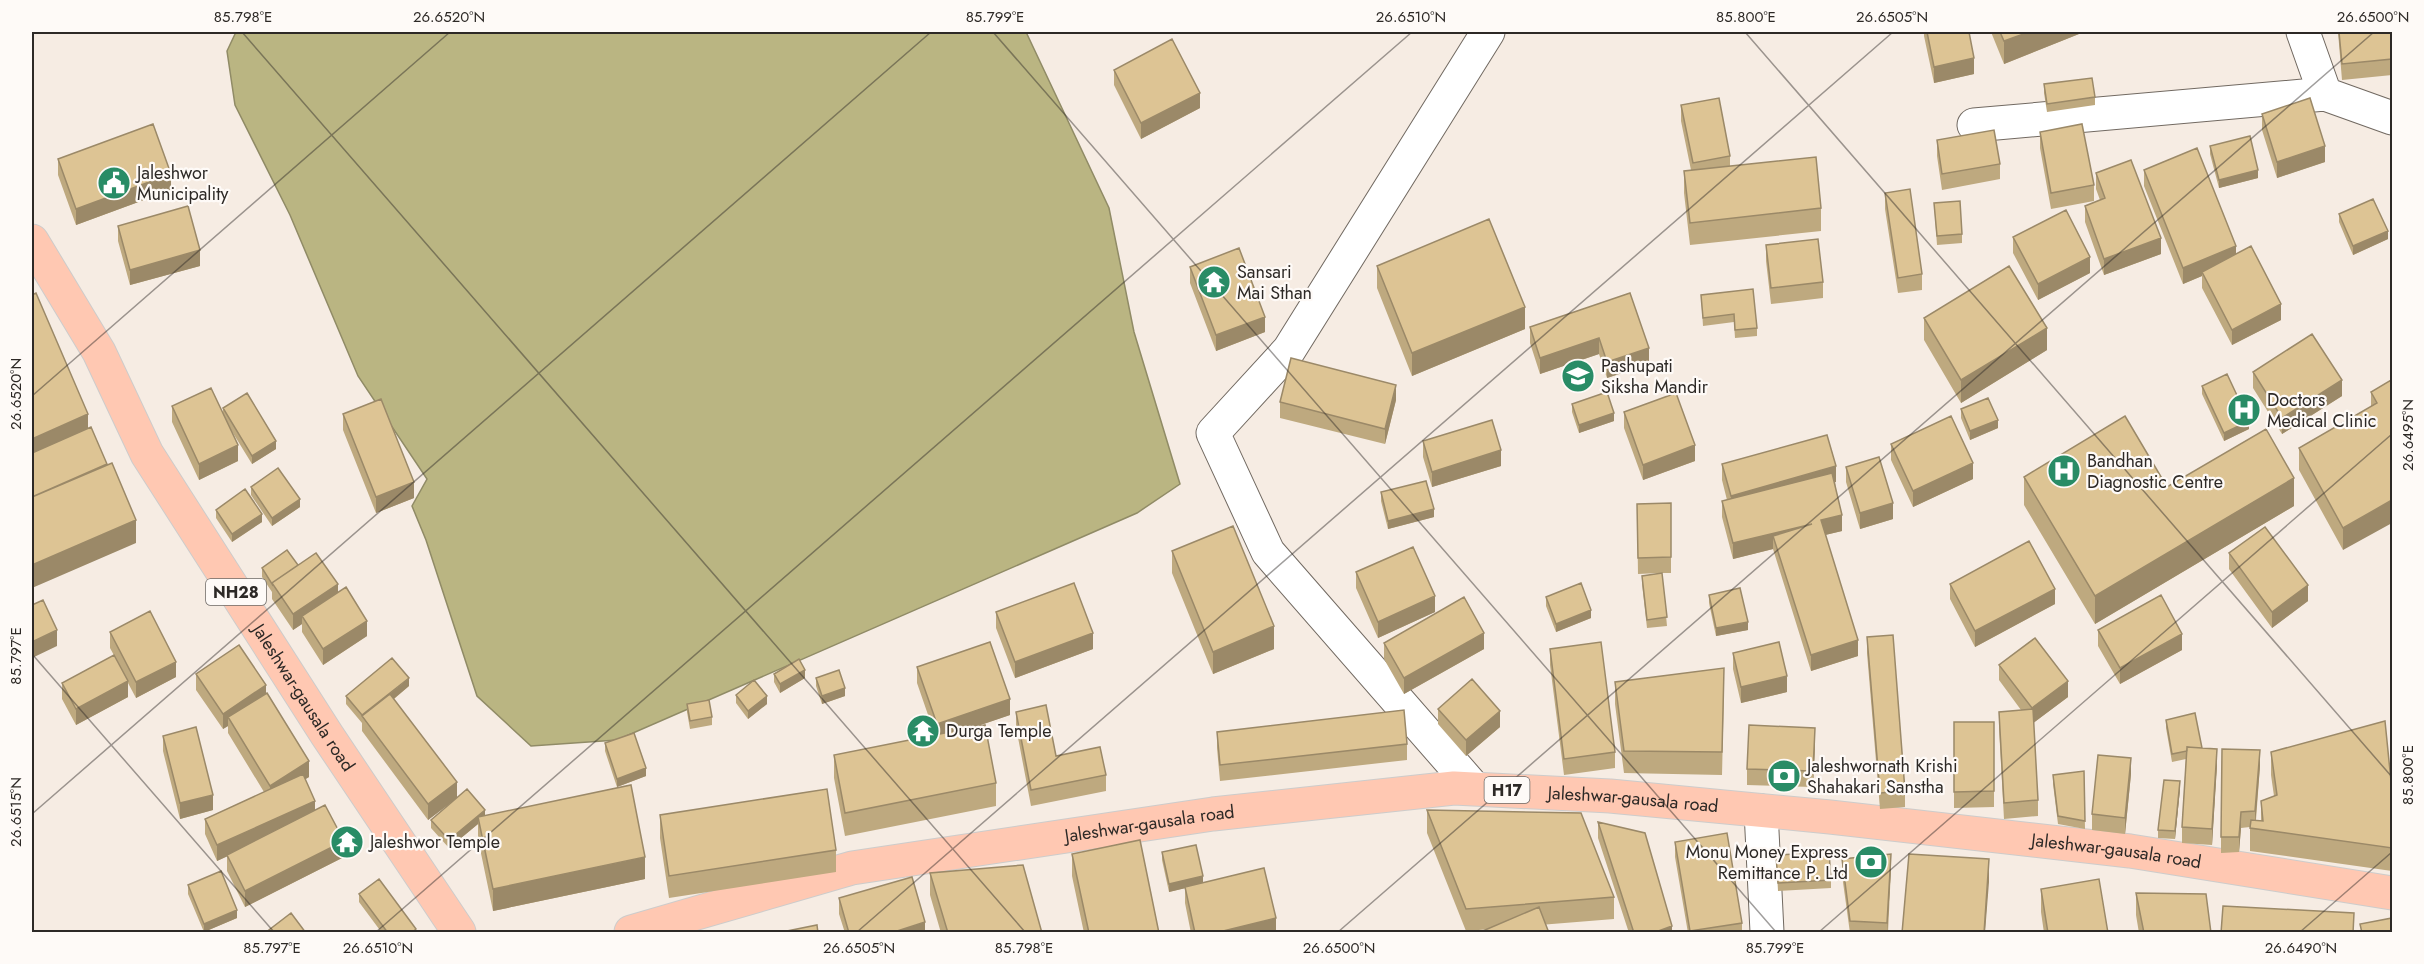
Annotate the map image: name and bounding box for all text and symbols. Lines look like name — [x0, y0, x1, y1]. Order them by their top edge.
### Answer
text: 85.798°E — [214, 6, 272, 28]
text: 26.6520°N — [413, 6, 485, 28]
text: 85.799°E — [966, 6, 1024, 28]
text: 26.6510°N — [1376, 6, 1446, 28]
text: 85.800°E — [1716, 6, 1776, 28]
text: 26.6505°N — [1856, 6, 1928, 28]
text: 26.6500°N — [2337, 6, 2409, 28]
place label: Jaleshwor Municipality — [135, 160, 229, 207]
public building icon: Jaleshwor Municipality — [96, 165, 132, 201]
place label: Sansari Mai Sthan — [1237, 259, 1312, 306]
temple icon: Sansari Mai Sthan — [1196, 264, 1232, 300]
place label: Pashupati Siksha Mandir — [1601, 353, 1709, 400]
text: 26.6520°N — [5, 358, 27, 430]
school or university icon: Pashupati Siksha Mandir — [1560, 358, 1596, 394]
place label: Doctors Medical Clinic — [2267, 387, 2376, 434]
hospital icon: Doctors Medical Clinic — [2226, 392, 2262, 428]
text: 26.6495°N — [2397, 399, 2419, 471]
place label: Bandhan Diagnostic Centre — [2087, 448, 2223, 495]
hospital icon: Bandhan Diagnostic Centre — [2046, 453, 2082, 489]
road number: NH28 — [206, 579, 266, 605]
street label: Jaleshwar-gausala road — [245, 617, 361, 777]
text: 85.797°E — [5, 627, 27, 685]
temple icon: Durga Temple — [905, 713, 941, 749]
place label: Durga Temple — [946, 718, 1051, 744]
text: 85.800°E — [2397, 745, 2419, 805]
place label: Jaleshwornath Krishi Shahakari Sanstha — [1805, 753, 1958, 800]
bank icon: Jaleshwornath Krishi Shahakari Sanstha — [1766, 758, 1802, 794]
text: 26.6515°N — [5, 777, 27, 847]
road number: H17 — [1484, 777, 1530, 803]
street label: Jaleshwar-gausala road — [1545, 780, 1720, 819]
street label: Jaleshwar-gausala road — [1061, 799, 1236, 849]
temple icon: Jaleshwor Temple — [329, 824, 365, 860]
street label: Jaleshwar-gausala road — [2028, 827, 2203, 875]
place label: Jaleshwor Temple — [368, 829, 500, 855]
place label: Monu Money Express Remittance P. Ltd — [1686, 839, 1848, 886]
bank icon: Monu Money Express Remittance P. Ltd — [1853, 844, 1889, 880]
text: 85.797°E — [243, 937, 301, 959]
text: 26.6510°N — [343, 937, 413, 959]
text: 26.6505°N — [823, 937, 895, 959]
text: 85.798°E — [995, 937, 1053, 959]
text: 26.6500°N — [1303, 937, 1375, 959]
text: 85.799°E — [1746, 937, 1804, 959]
text: 26.6490°N — [2265, 937, 2337, 959]

